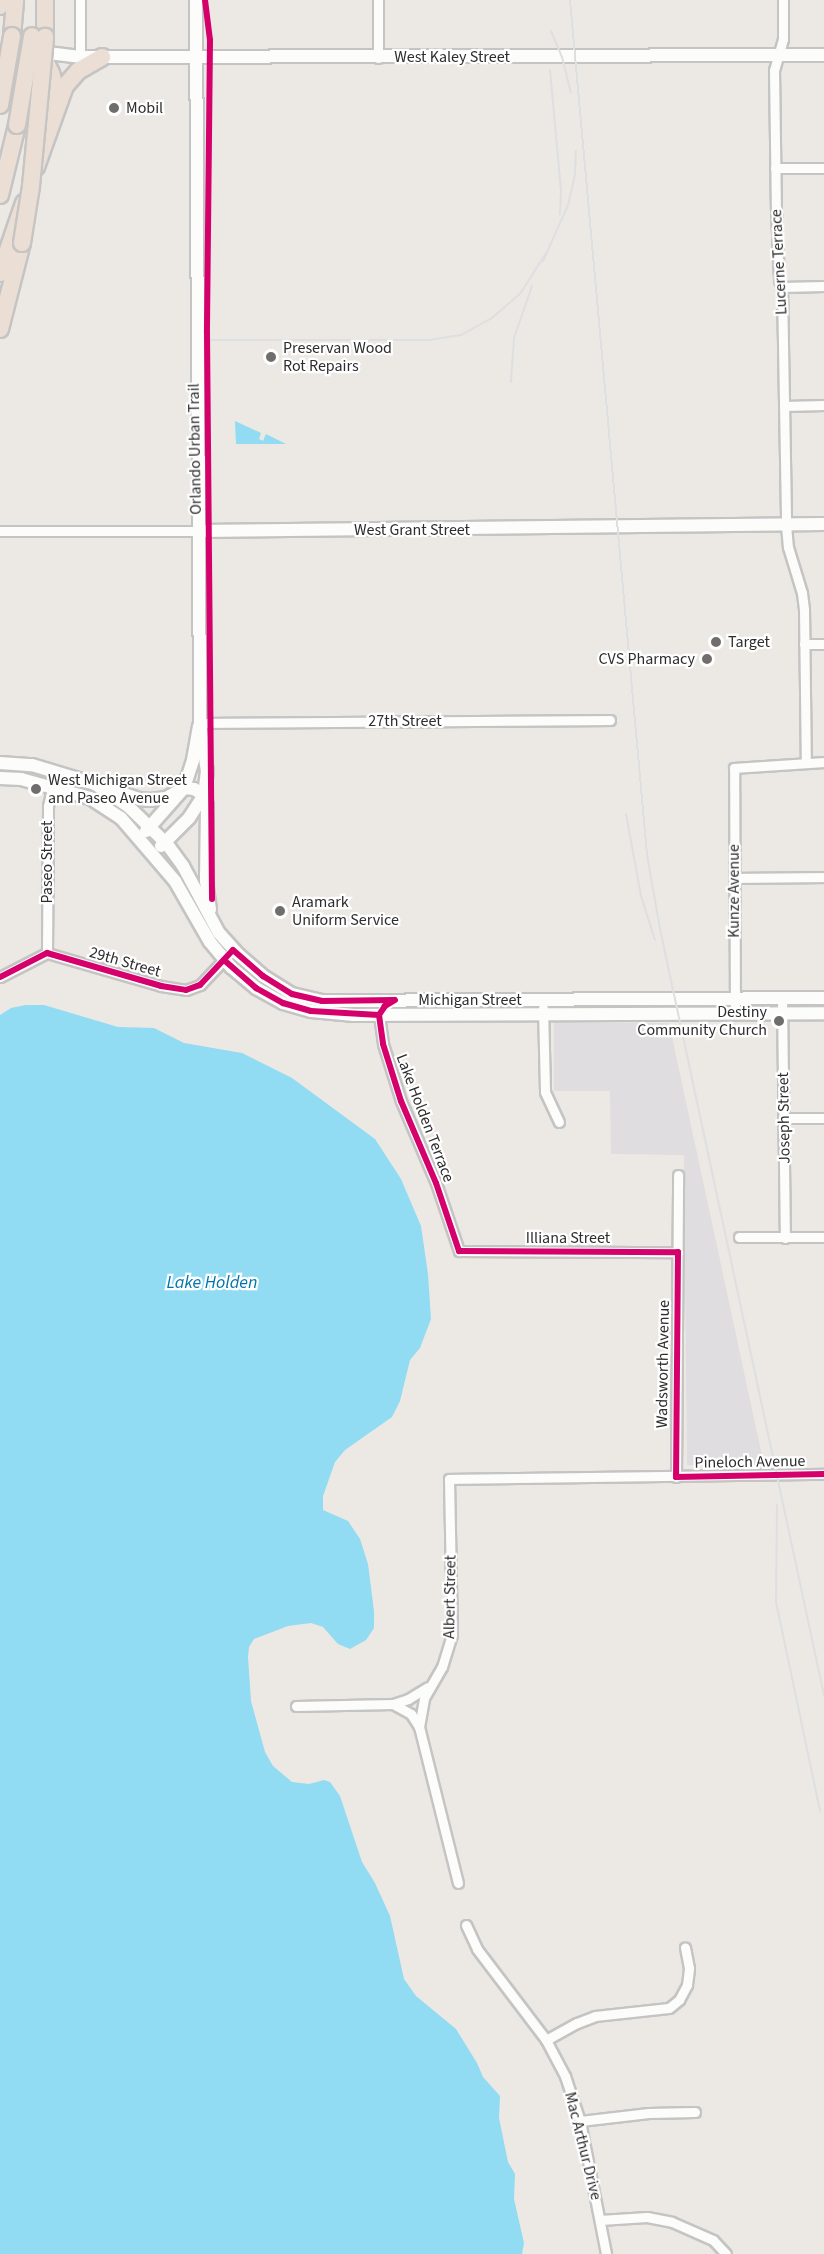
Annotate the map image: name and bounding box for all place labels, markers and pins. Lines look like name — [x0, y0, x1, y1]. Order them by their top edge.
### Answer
place label: Mobil — [126, 98, 163, 118]
marker: Mobil — [107, 101, 121, 115]
place label: Preservan Wood Rot Repairs — [283, 338, 392, 376]
marker: Preservan Wood Rot Repairs — [264, 350, 278, 364]
place label: Target — [728, 632, 770, 652]
marker: Target — [709, 635, 723, 649]
place label: CVS Pharmacy — [599, 649, 695, 669]
marker: CVS Pharmacy — [700, 652, 714, 666]
place label: West Michigan Street and Paseo Avenue — [48, 770, 187, 808]
marker: West Michigan Street and Paseo Avenue — [29, 782, 43, 796]
place label: Aramark Uniform Service — [292, 892, 399, 930]
marker: Aramark Uniform Service — [273, 904, 287, 918]
place label: Destiny Community Church — [637, 1002, 767, 1040]
marker: Destiny Community Church — [772, 1014, 786, 1028]

